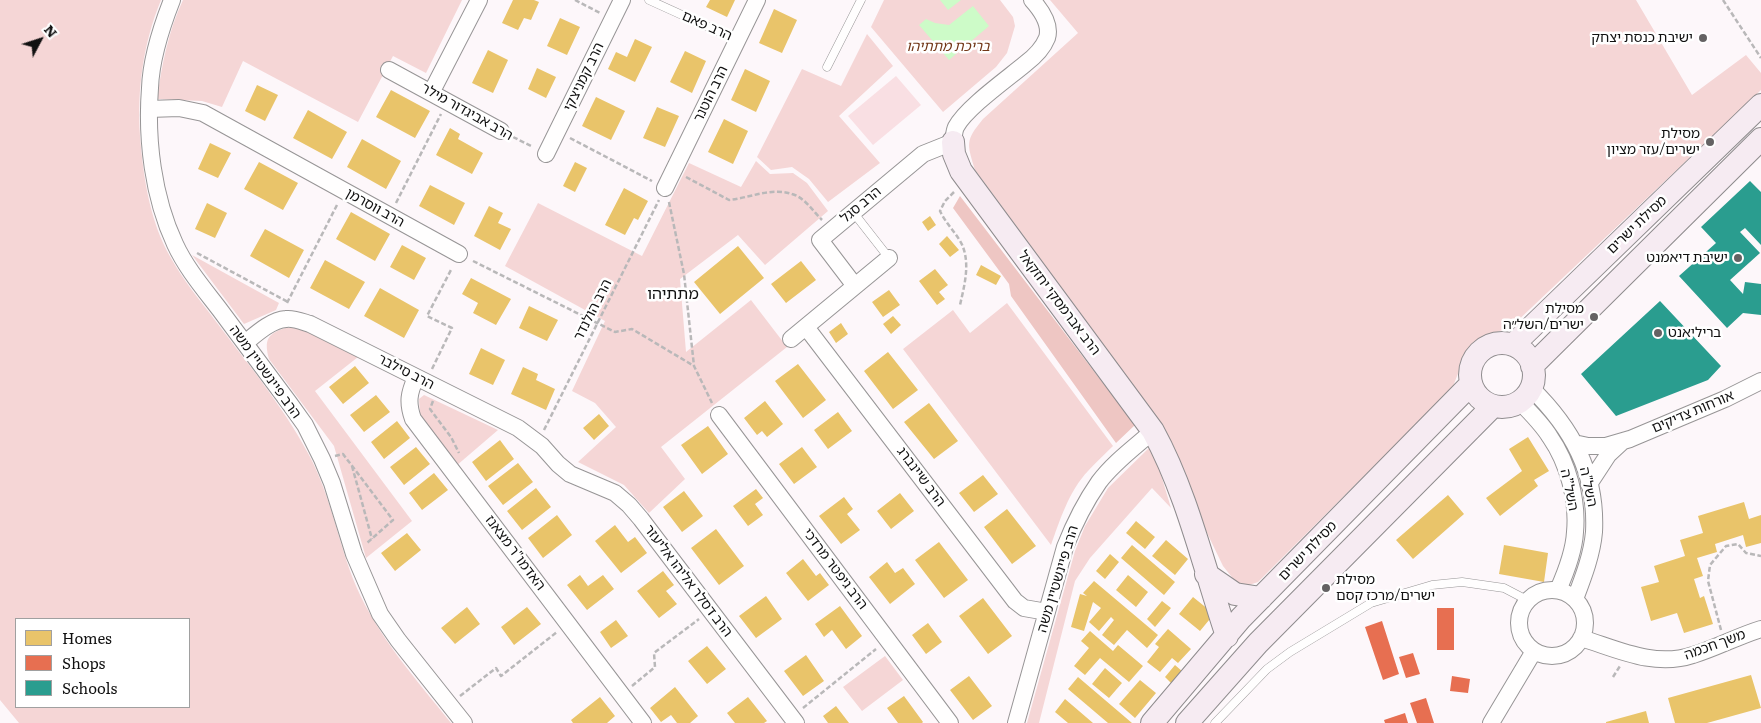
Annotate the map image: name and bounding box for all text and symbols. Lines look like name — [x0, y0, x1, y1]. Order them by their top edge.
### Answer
street label: הרב פאם — [679, 8, 735, 44]
north arrow — [15, 15, 65, 65]
text: N — [40, 19, 63, 41]
place label: ישיבת כנסת יצחק — [1591, 30, 1693, 46]
marker: ישיבת כנסת יצחק — [1697, 32, 1709, 44]
park label: בריכת מתתיהו — [906, 39, 990, 55]
street label: הרב קמניצקי — [560, 40, 608, 114]
street label: הרב הוטנר — [690, 63, 732, 125]
street label: הרב אביגדור מילר — [418, 80, 516, 144]
place label: מסילת ישרים/עזר מציון — [1606, 126, 1700, 158]
marker: מסילת ישרים/עזר מציון — [1704, 136, 1716, 148]
street label: הרב סגל — [837, 183, 885, 227]
street label: הרב ווסרמן — [343, 185, 407, 231]
street label: מסילת ישרים — [1604, 192, 1670, 258]
street label: הרב אברמסקי יחזקאל — [1014, 247, 1104, 359]
place label: ישיבת דיאמנט — [1646, 250, 1728, 266]
marker: ישיבת דיאמנט — [1732, 252, 1744, 264]
street label: הרב הולנדר — [570, 277, 616, 343]
district label: מתתיהו — [647, 284, 699, 304]
place label: מסילת ישרים/השל״ה — [1503, 301, 1584, 334]
marker: מסילת ישרים/השל״ה — [1588, 311, 1600, 323]
street label: הרב פיינשטיין משה — [226, 322, 304, 422]
place label: בריליאנט — [1668, 325, 1721, 341]
marker: בריליאנט — [1652, 327, 1664, 339]
street label: הרב סילבר — [375, 351, 437, 393]
street label: אורחות צדיקים — [1649, 387, 1737, 437]
street label: הרב שיינברג — [893, 444, 949, 510]
street label: השל"ה — [1576, 465, 1600, 509]
street label: השל”ה — [1556, 467, 1582, 513]
street label: האדמו"ר מצאנז — [481, 512, 549, 594]
street label: מסילת ישרים — [1275, 518, 1341, 584]
street label: הרב דסלר אליהו אליעזר — [640, 522, 736, 640]
street label: הרב פיינשטיין משה — [1034, 523, 1082, 635]
street label: הרב גיפטר מרדכי — [799, 525, 871, 613]
place label: מסילת ישרים/מרכז קסם — [1336, 572, 1435, 604]
marker: מסילת ישרים/מרכז קסם — [1320, 582, 1332, 594]
legend — [15, 618, 190, 708]
text: Homes — [62, 626, 112, 649]
street label: משך חכמה — [1682, 626, 1748, 664]
text: Shops — [62, 651, 105, 674]
text: Schools — [62, 676, 117, 699]

